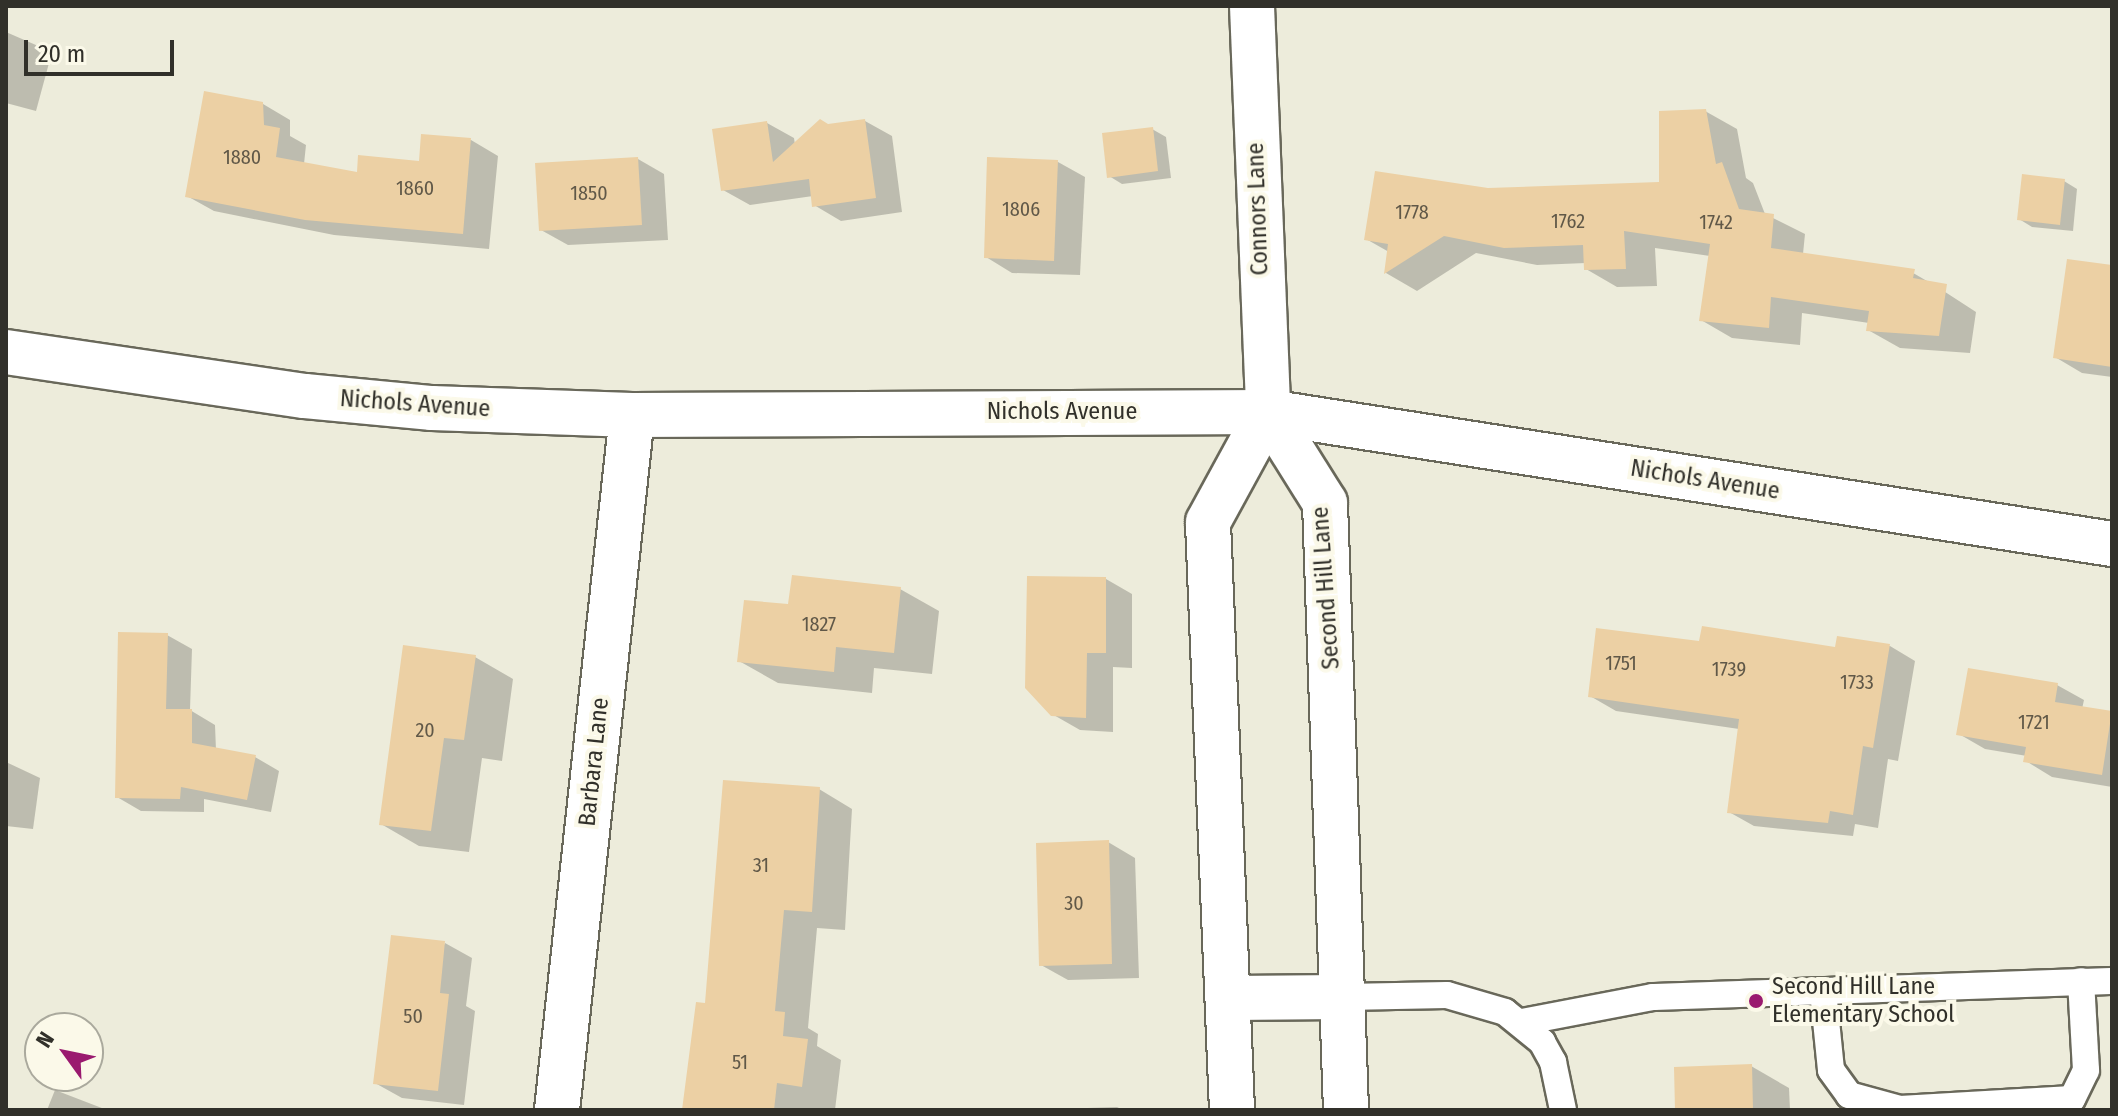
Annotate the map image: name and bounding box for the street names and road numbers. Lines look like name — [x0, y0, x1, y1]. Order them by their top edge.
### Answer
street label: Connors Lane — [1241, 142, 1275, 276]
street label: Nichols Avenue — [339, 384, 491, 424]
street label: Nichols Avenue — [987, 398, 1137, 426]
street label: Nichols Avenue — [1628, 454, 1782, 506]
street label: Second Hill Lane — [1306, 506, 1346, 670]
street label: Barbara Lane — [573, 696, 615, 828]

